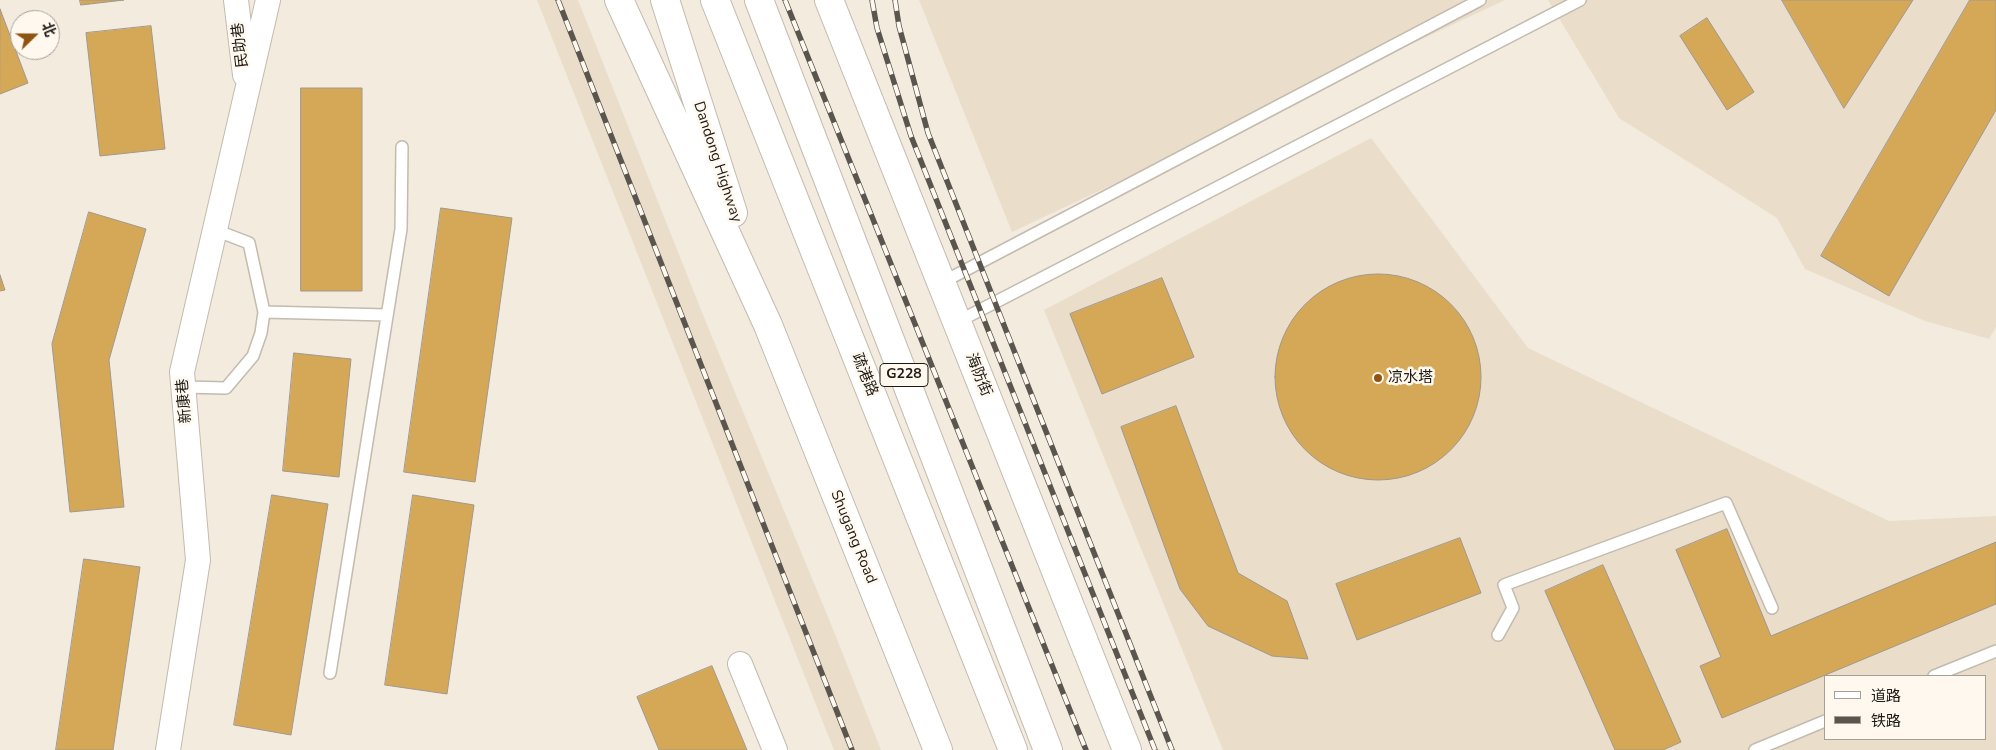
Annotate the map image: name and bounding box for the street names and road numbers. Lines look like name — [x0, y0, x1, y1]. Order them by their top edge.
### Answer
street label: 民助巷 — [229, 22, 253, 68]
street label: Dandong Highway — [689, 99, 745, 225]
street label: 疏港路 — [847, 351, 881, 399]
street label: 海防街 — [961, 351, 995, 399]
road number: G228 — [880, 364, 928, 386]
street label: 新康巷 — [174, 378, 196, 424]
street label: Shugang Road — [826, 488, 880, 586]

